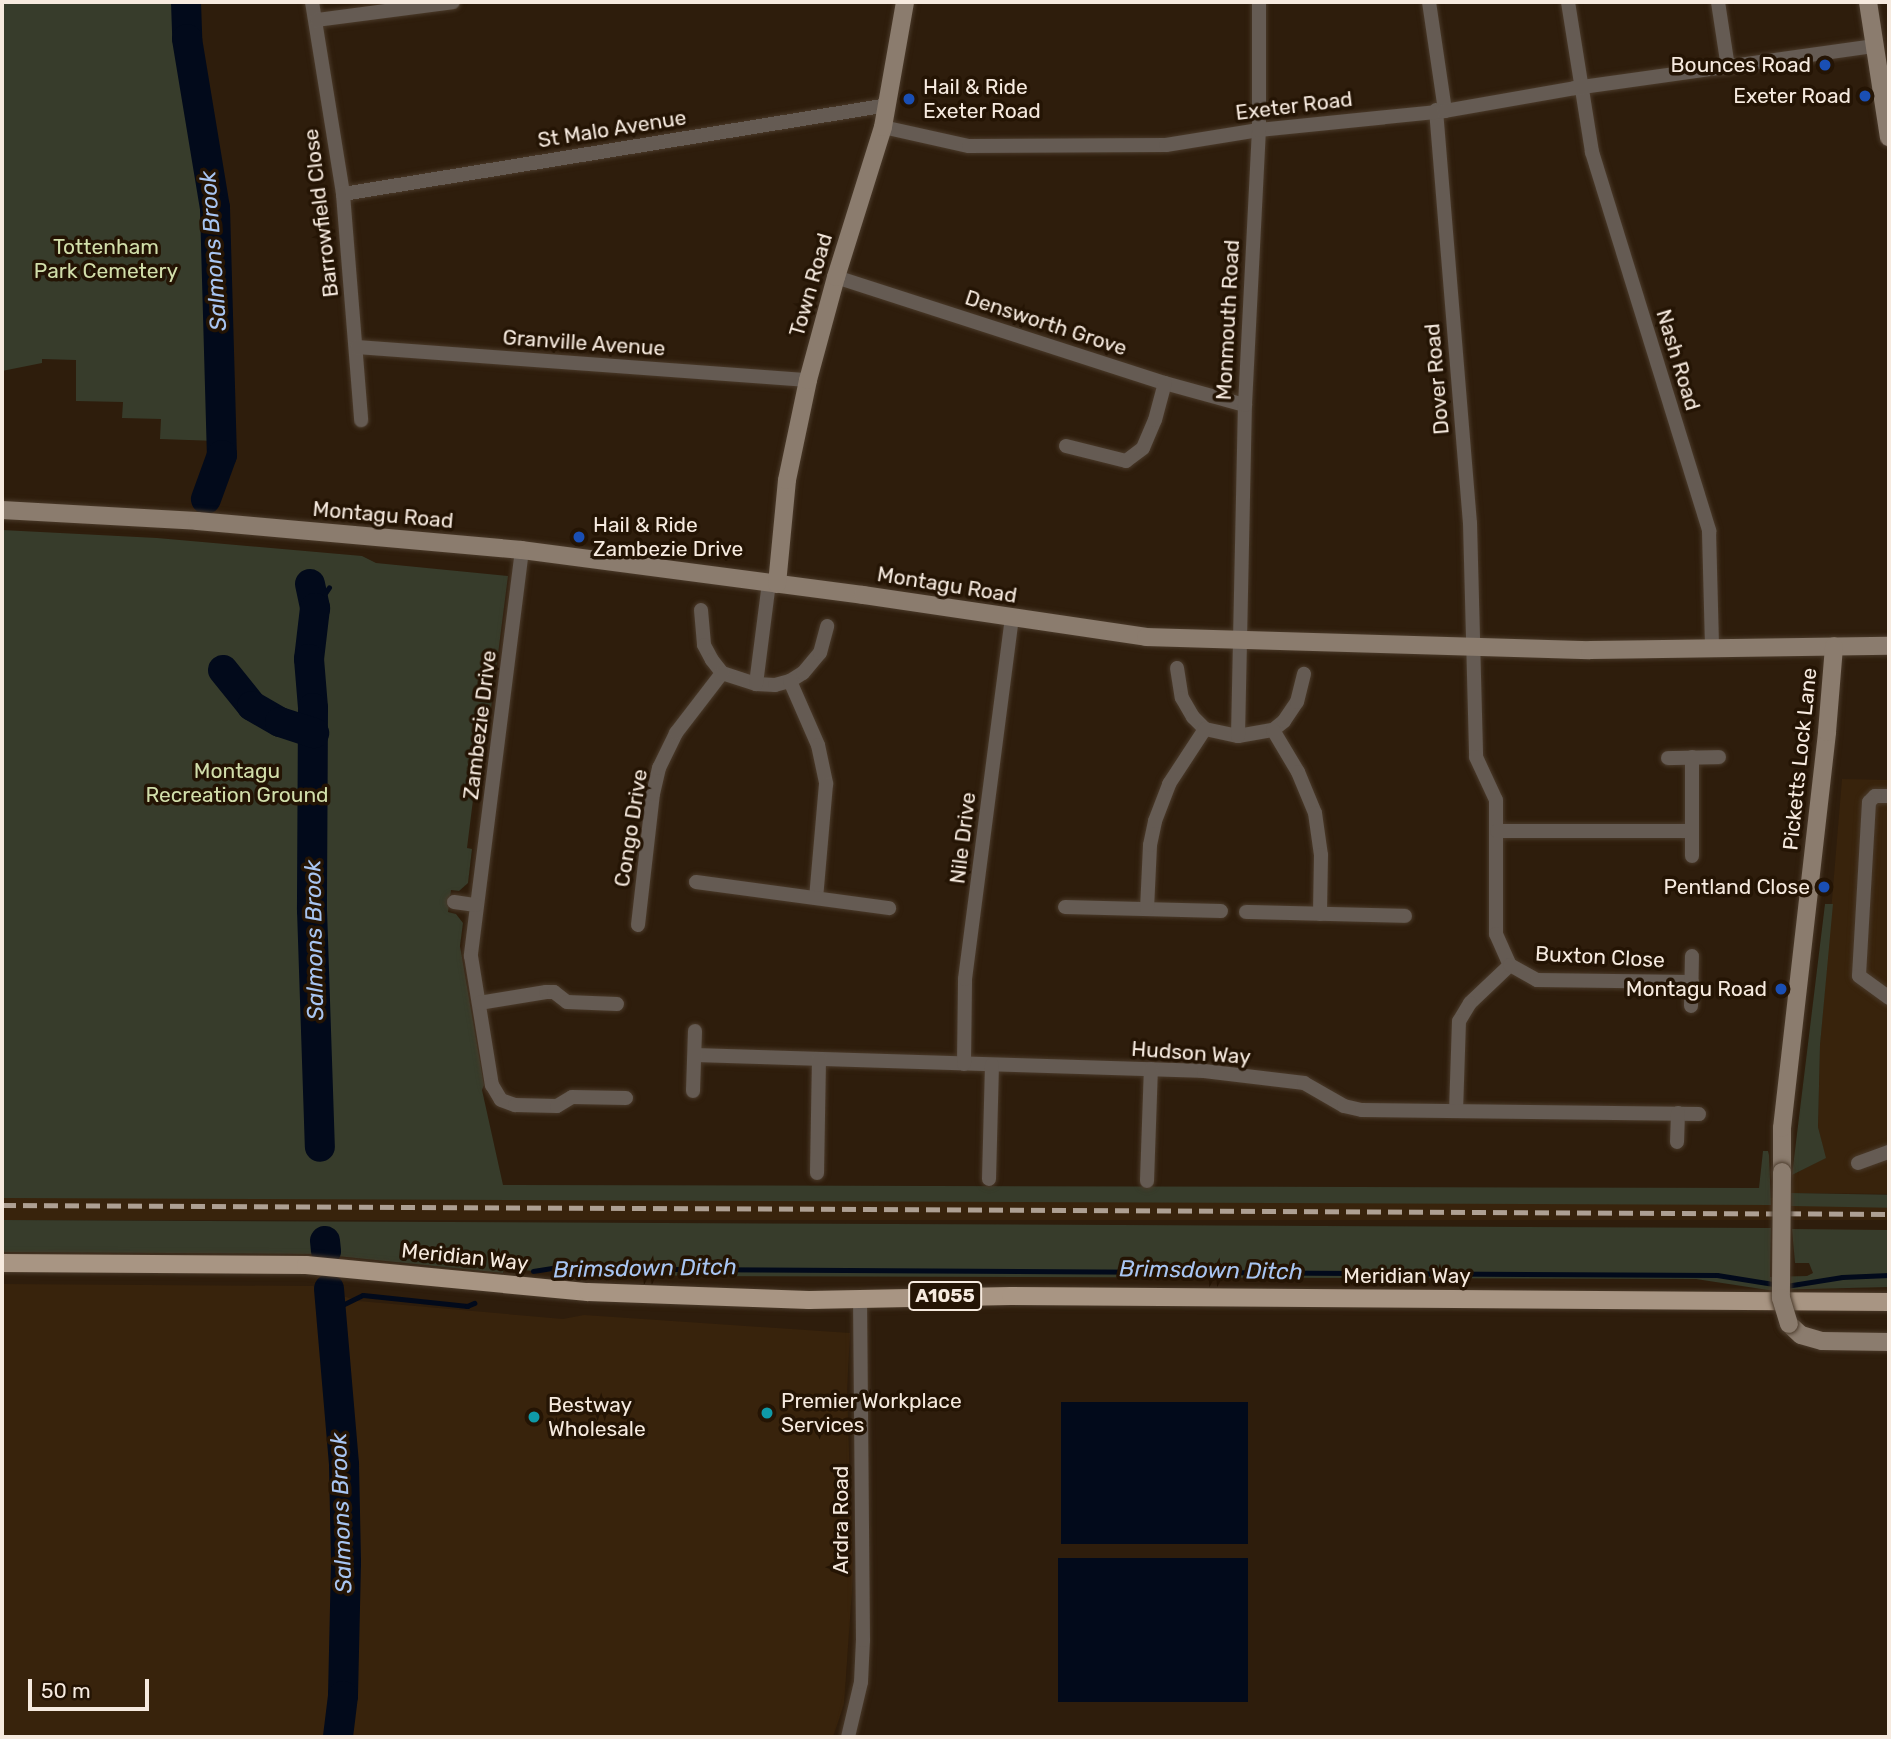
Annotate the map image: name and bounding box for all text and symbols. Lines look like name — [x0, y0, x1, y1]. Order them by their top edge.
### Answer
place label: Bounces Road — [1671, 52, 1811, 78]
marker: Bounces Road — [1817, 57, 1833, 73]
place label: Hail & Ride Exeter Road — [923, 74, 1041, 124]
place label: Exeter Road — [1733, 83, 1851, 109]
street label: Exeter Road — [1234, 86, 1354, 126]
marker: Exeter Road — [1857, 88, 1873, 104]
marker: Hail & Ride Exeter Road — [901, 91, 917, 107]
street label: St Malo Avenue — [536, 105, 688, 153]
street label: Barrowfield Close — [298, 127, 344, 299]
water label: Salmons Brook — [194, 170, 232, 332]
street label: Town Road — [784, 230, 838, 340]
park label: Tottenham Park Cemetery — [34, 234, 178, 284]
street label: Monmouth Road — [1211, 239, 1245, 401]
street label: Densworth Grove — [962, 285, 1130, 361]
street label: Nash Road — [1651, 306, 1705, 414]
street label: Dover Road — [1420, 322, 1454, 436]
street label: Granville Avenue — [502, 325, 666, 361]
street label: Montagu Road — [312, 496, 454, 534]
place label: Hail & Ride Zambezie Drive — [593, 512, 743, 562]
marker: Hail & Ride Zambezie Drive — [571, 529, 587, 545]
street label: Montagu Road — [875, 562, 1019, 608]
street label: Zambezie Drive — [458, 649, 502, 801]
street label: Picketts Lock Lane — [1778, 666, 1822, 852]
park label: Montagu Recreation Ground — [145, 758, 329, 808]
street label: Congo Drive — [609, 767, 653, 889]
street label: Nile Drive — [945, 791, 981, 885]
water label: Salmons Brook — [299, 859, 329, 1021]
place label: Pentland Close — [1663, 874, 1810, 900]
marker: Pentland Close — [1816, 879, 1832, 895]
street label: Buxton Close — [1535, 941, 1665, 973]
place label: Montagu Road — [1626, 976, 1767, 1002]
marker: Montagu Road — [1773, 981, 1789, 997]
street label: Hudson Way — [1130, 1036, 1252, 1070]
street label: Meridian Way — [400, 1238, 530, 1276]
water label: Brimsdown Ditch — [553, 1253, 737, 1283]
water label: Brimsdown Ditch — [1119, 1255, 1303, 1285]
street label: Meridian Way — [1343, 1263, 1471, 1289]
road number: A1055 — [906, 1280, 984, 1312]
place label: Premier Workplace Services — [781, 1388, 962, 1438]
place label: Bestway Wholesale — [548, 1392, 646, 1442]
marker: Premier Workplace Services — [759, 1405, 775, 1421]
marker: Bestway Wholesale — [526, 1409, 542, 1425]
water label: Salmons Brook — [324, 1432, 358, 1594]
street label: Ardra Road — [828, 1466, 854, 1574]
scale bar — [32, 1666, 152, 1710]
text: 50 m — [41, 1678, 91, 1703]

